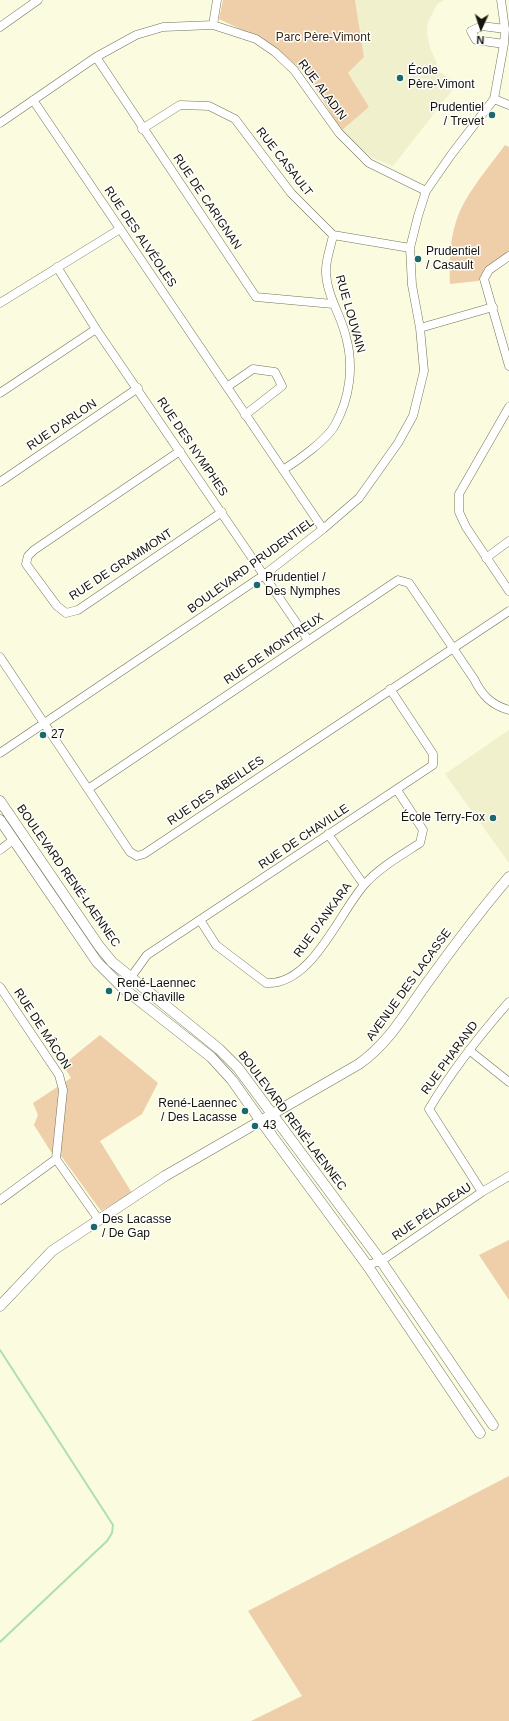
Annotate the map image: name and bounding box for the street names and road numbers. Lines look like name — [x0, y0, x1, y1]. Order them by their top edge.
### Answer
street label: RUE ALADIN — [295, 57, 349, 123]
street label: RUE CASAULT — [253, 125, 315, 199]
street label: RUE DE CARIGNAN — [170, 152, 244, 252]
street label: RUE DES ALVÉOLES — [101, 184, 179, 290]
street label: RUE LOUVAIN — [332, 273, 368, 355]
street label: RUE DES NYMPHES — [154, 395, 230, 499]
street label: RUE D'ARLON — [24, 396, 100, 454]
street label: BOULEVARD PRUDENTIEL — [185, 515, 317, 617]
street label: RUE DE GRAMMONT — [67, 526, 175, 604]
street label: RUE DE MONTREUX — [221, 610, 327, 688]
street label: RUE DES ABEILLES — [165, 753, 267, 829]
street label: RUE DE CHAVILLE — [256, 801, 352, 873]
street label: BOULEVARD RENÉ-LAENNEC — [13, 802, 123, 950]
street label: RUE D'ANKARA — [291, 880, 355, 960]
street label: AVENUE DES LACASSE — [363, 926, 455, 1044]
street label: RUE DE MÂCON — [11, 986, 73, 1072]
street label: RUE PHARAND — [419, 1018, 481, 1098]
street label: BOULEVARD RENÉ-LAENNEC — [235, 1049, 349, 1193]
street label: RUE PÉLADEAU — [390, 1180, 474, 1244]

